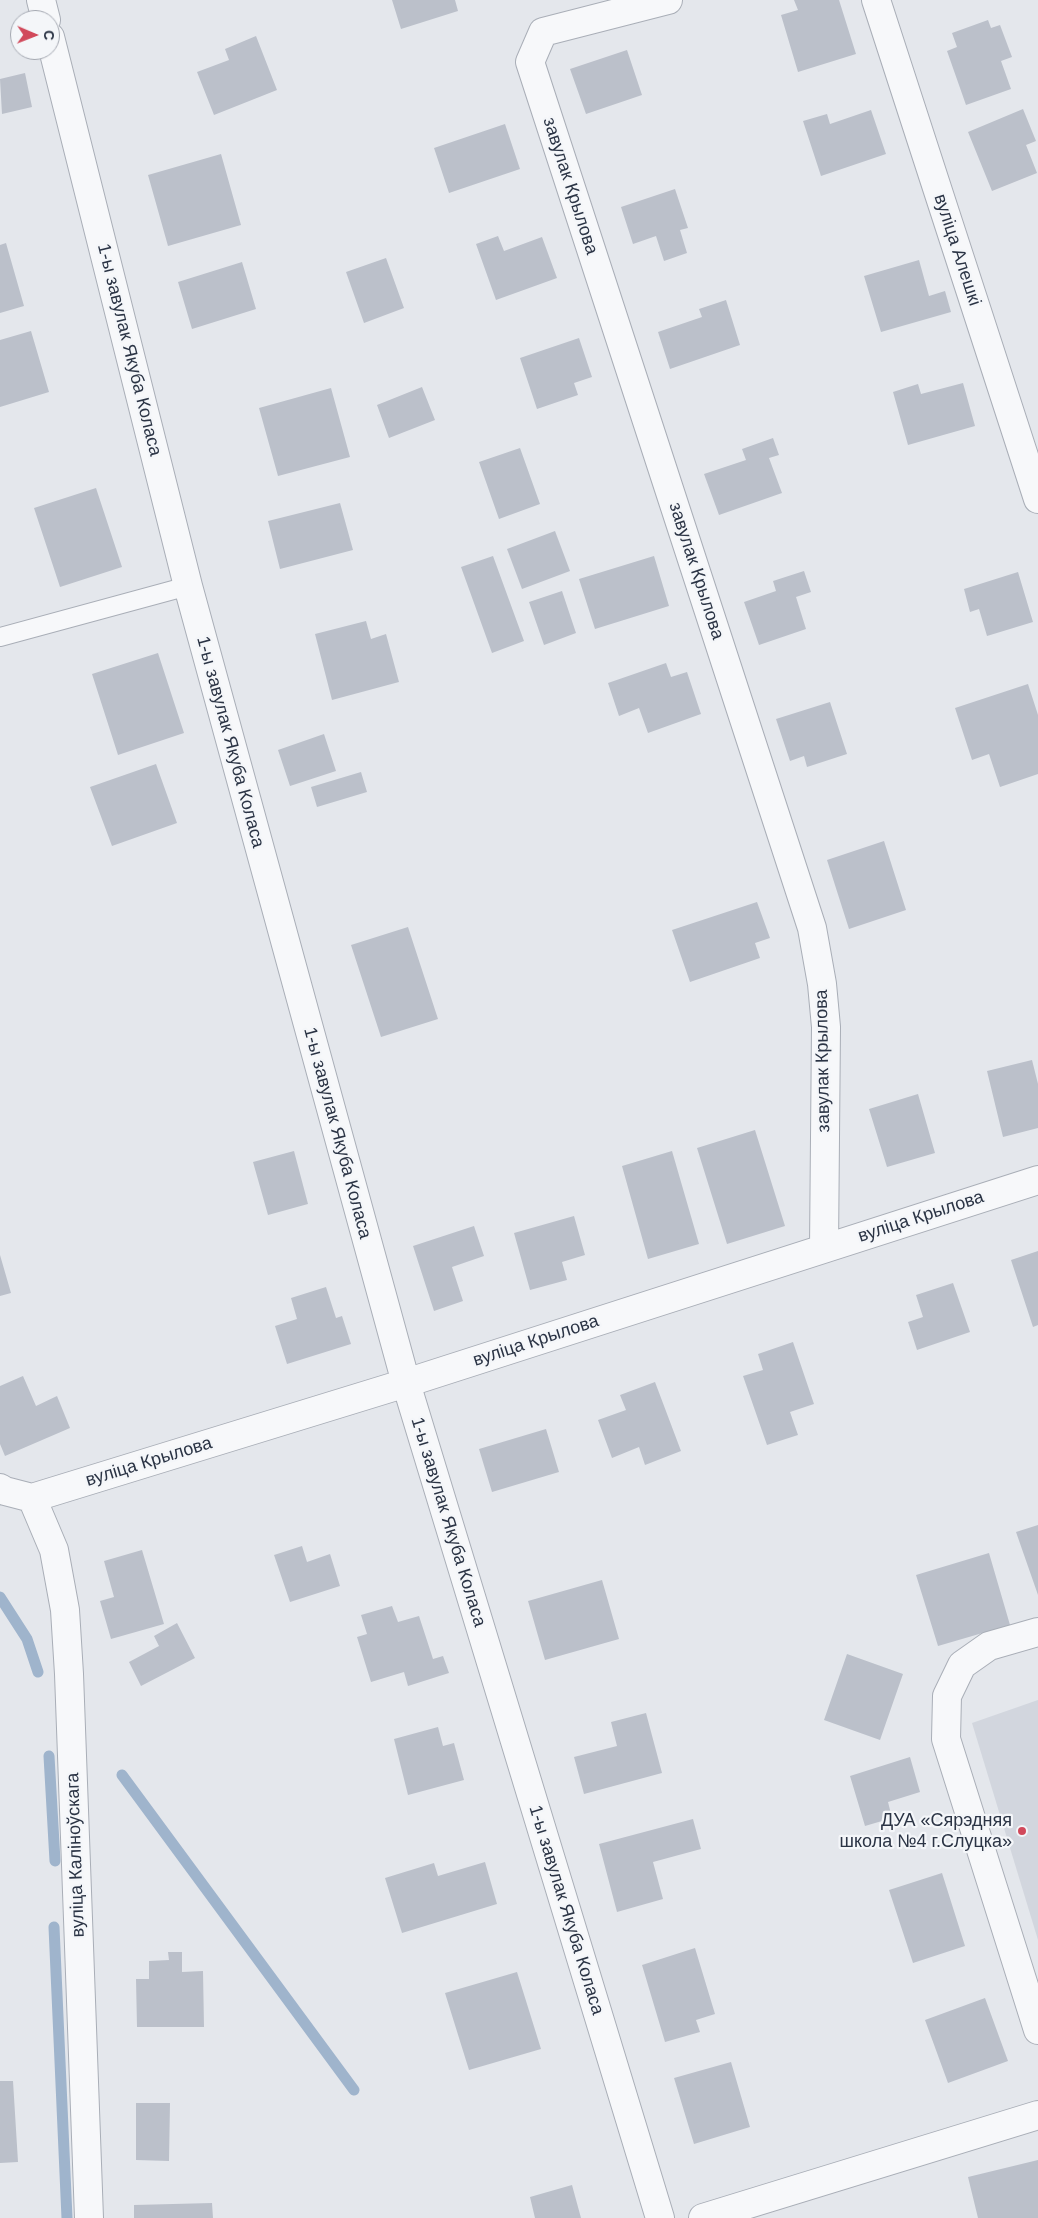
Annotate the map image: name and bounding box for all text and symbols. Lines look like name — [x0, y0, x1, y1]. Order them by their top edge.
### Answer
north arrow — [10, 10, 60, 60]
text: С — [41, 30, 57, 40]
street label: завулак Крылова — [538, 115, 602, 257]
street label: вуліца Алешкі — [929, 191, 985, 309]
street label: 1-ы завулак Якуба Коласа — [92, 242, 166, 458]
street label: завулак Крылова — [664, 500, 728, 642]
street label: 1-ы завулак Якуба Коласа — [191, 634, 269, 850]
street label: завулак Крылова — [811, 989, 835, 1133]
street label: 1-ы завулак Якуба Коласа — [298, 1025, 376, 1241]
street label: вуліца Крылова — [855, 1186, 987, 1248]
street label: вуліца Крылова — [470, 1310, 602, 1372]
street label: 1-ы завулак Якуба Коласа — [406, 1415, 490, 1629]
street label: вуліца Крылова — [83, 1433, 215, 1491]
street label: вуліца Каліноўскага — [62, 1772, 90, 1938]
street label: 1-ы завулак Якуба Коласа — [524, 1803, 608, 2017]
place label: ДУА «Сярэдняя школа №4 г.Слуцка» — [840, 1810, 1012, 1852]
marker: ДУА «Сярэдняя школа №4 г.Слуцка» — [1016, 1825, 1028, 1837]

